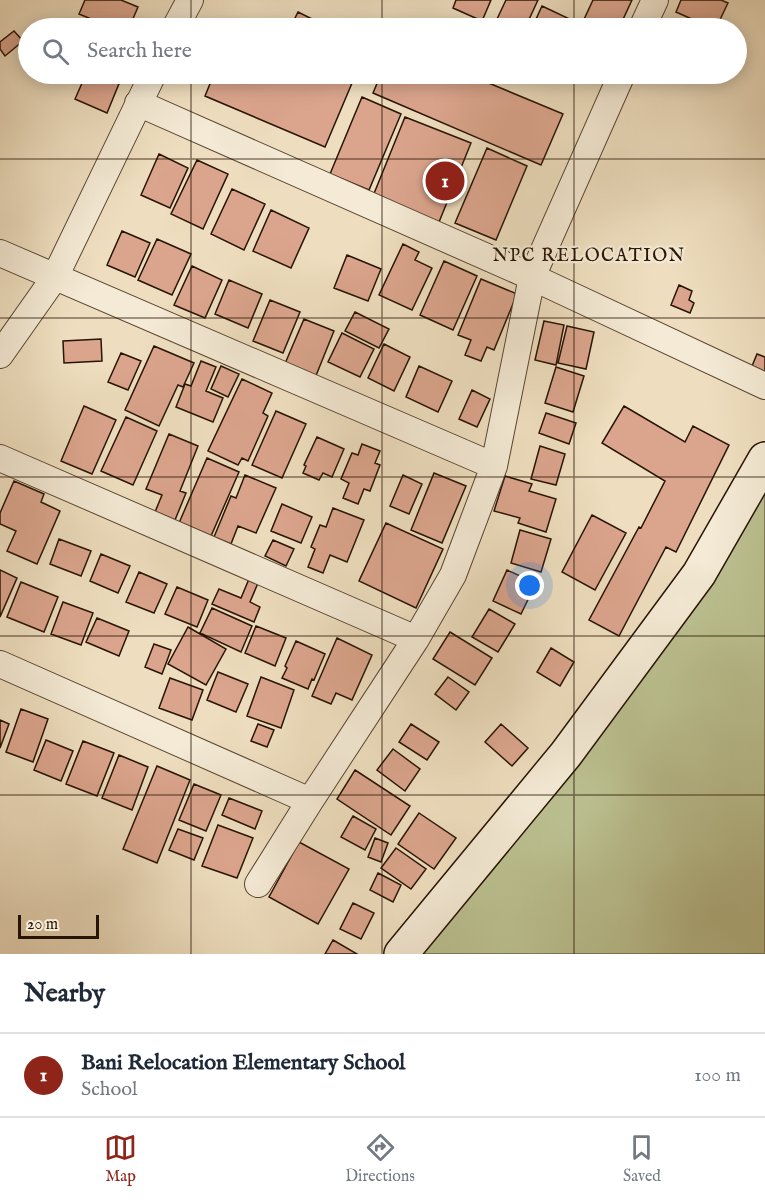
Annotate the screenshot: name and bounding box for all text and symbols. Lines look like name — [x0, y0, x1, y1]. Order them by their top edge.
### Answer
search box — [18, 18, 747, 84]
icon: search — [39, 35, 72, 68]
text: Search here — [87, 37, 192, 65]
pin: 1 — [426, 158, 464, 204]
district label: NPC RELOCATION — [493, 245, 685, 268]
your location — [515, 571, 544, 600]
scale bar — [18, 912, 99, 940]
text: 20 m — [27, 915, 58, 935]
text: Nearby — [24, 977, 105, 1010]
text: Bani Relocation Elementary School — [81, 1049, 405, 1077]
text: 1 — [40, 1063, 47, 1088]
text: 100 m — [694, 1063, 741, 1088]
text: School — [81, 1077, 137, 1102]
tab: Map — [104, 1131, 137, 1187]
tab: Directions — [345, 1131, 415, 1187]
tab: Saved — [623, 1131, 661, 1187]

